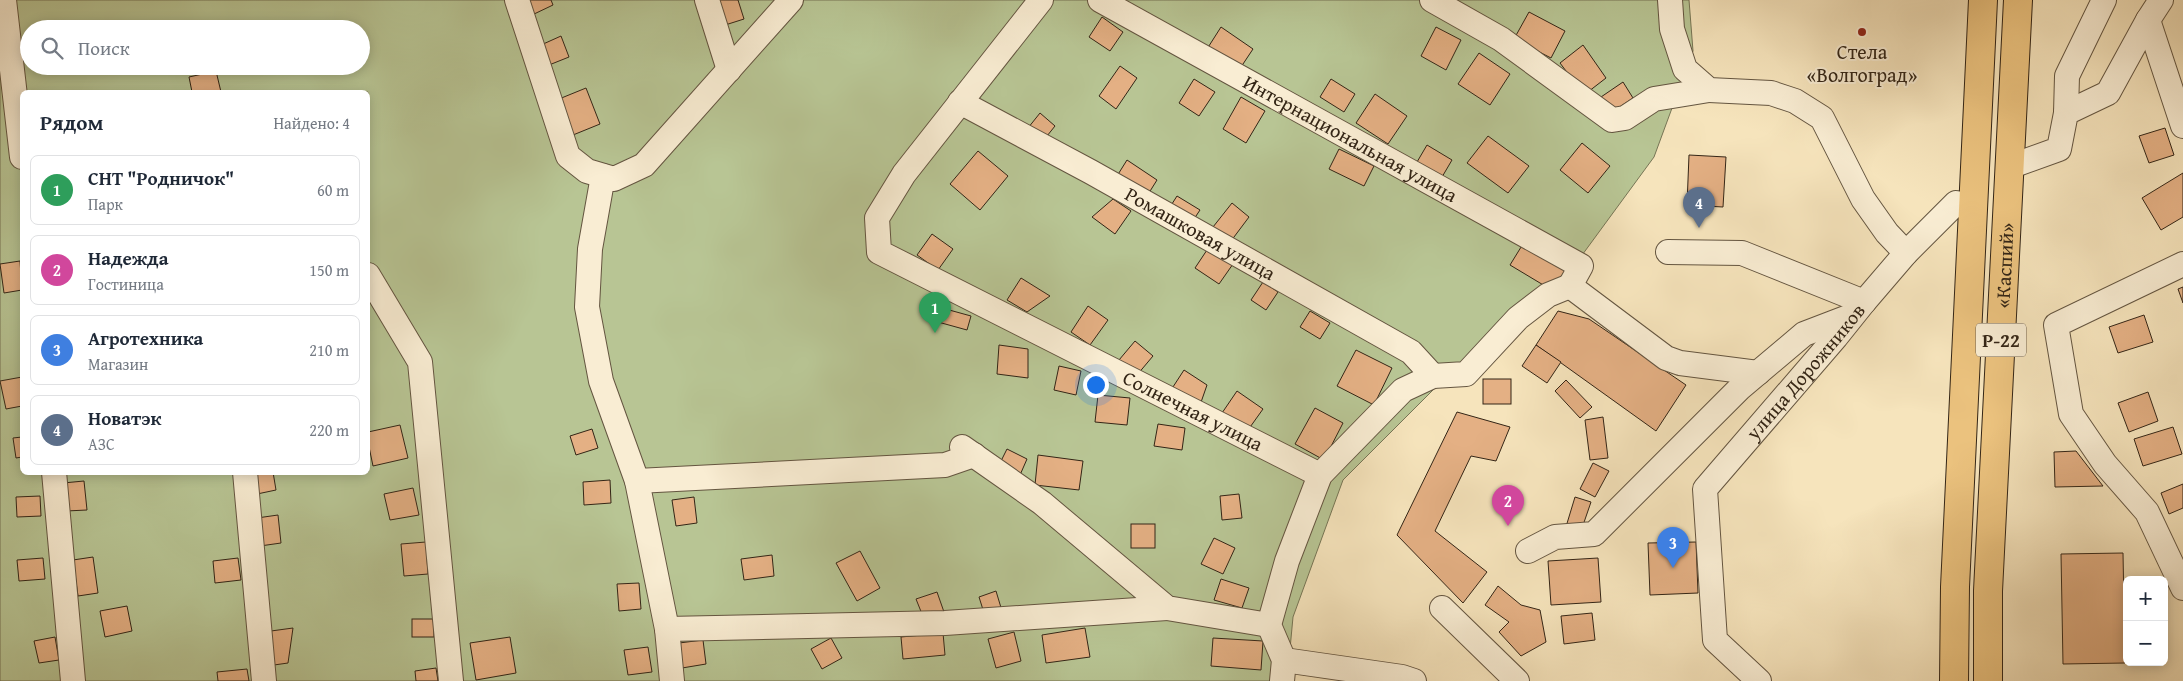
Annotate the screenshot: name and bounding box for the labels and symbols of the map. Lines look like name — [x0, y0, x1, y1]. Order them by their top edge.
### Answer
marker: Стела «Волгоград» — [1856, 26, 1868, 38]
place label: Стела «Волгоград» — [1807, 37, 1917, 89]
street label: Интернациональная улица — [1238, 67, 1463, 209]
street label: Ромашковая улица — [1120, 179, 1282, 287]
pin: 4 — [1683, 187, 1715, 228]
street label: «Каспий» — [1987, 222, 2021, 309]
pin: 1 — [919, 292, 951, 333]
street label: улица Дорожников — [1738, 297, 1872, 447]
road number: Р-22 — [1976, 324, 2026, 356]
street label: Солнечная улица — [1118, 363, 1269, 458]
your location — [1083, 372, 1109, 398]
pin: 2 — [1492, 485, 1524, 526]
pin: 3 — [1657, 527, 1689, 568]

